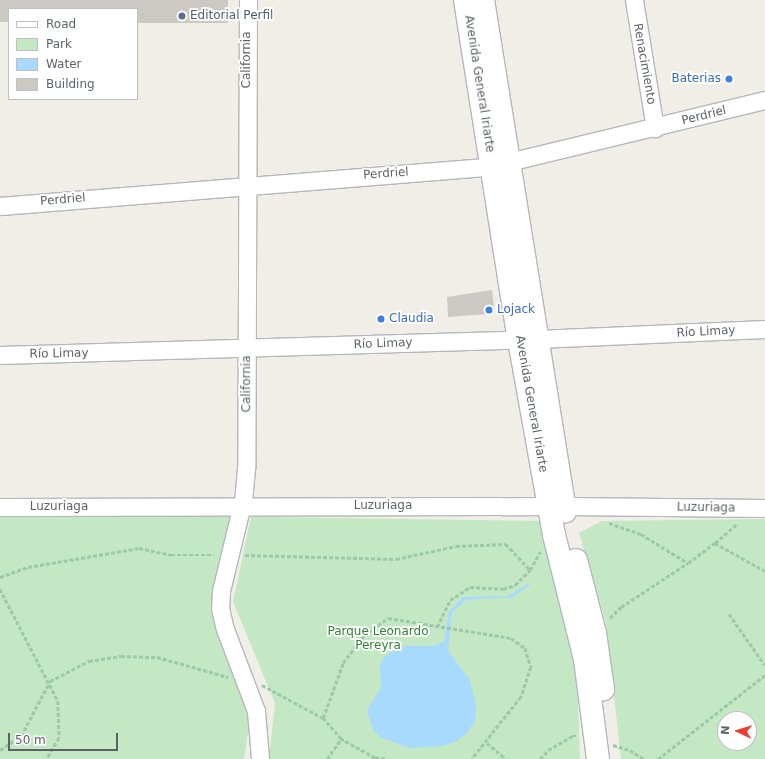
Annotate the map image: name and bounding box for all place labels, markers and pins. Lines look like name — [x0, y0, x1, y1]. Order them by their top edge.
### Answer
place label: Editorial Perfil — [190, 9, 273, 23]
marker: Editorial Perfil — [177, 11, 187, 21]
place label: Baterias — [671, 72, 721, 86]
marker: Baterias — [724, 74, 734, 84]
place label: Lojack — [497, 303, 535, 317]
marker: Lojack — [484, 305, 494, 315]
place label: Claudia — [389, 312, 434, 326]
marker: Claudia — [376, 314, 386, 324]

